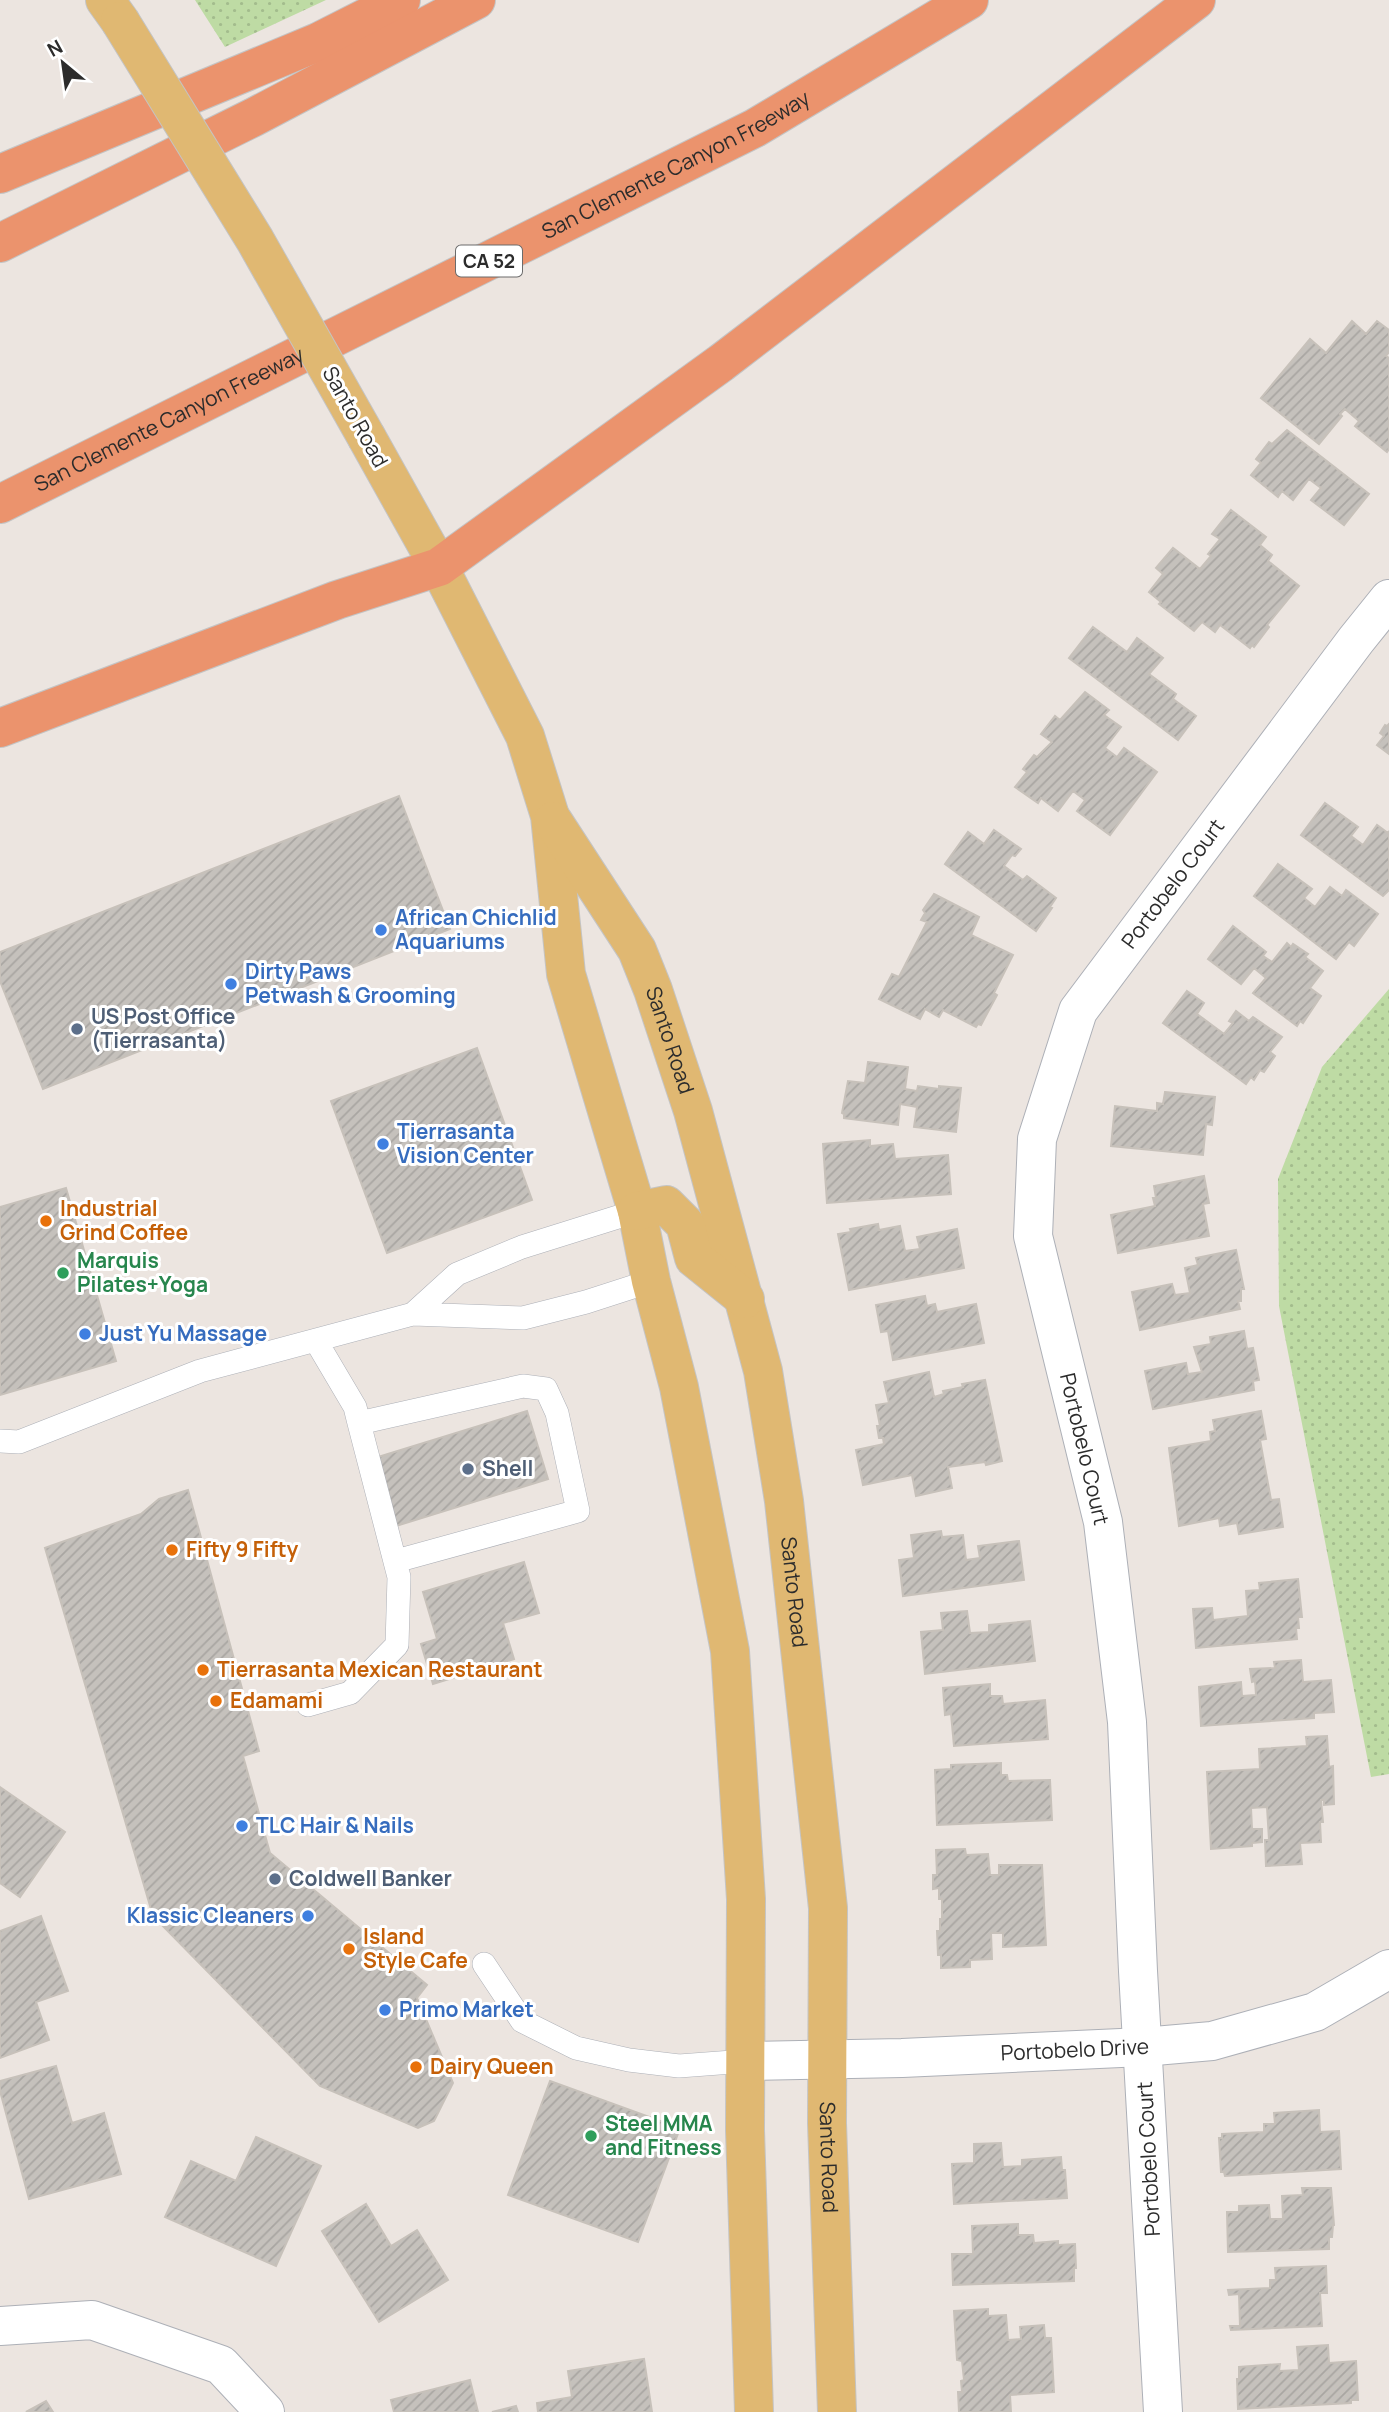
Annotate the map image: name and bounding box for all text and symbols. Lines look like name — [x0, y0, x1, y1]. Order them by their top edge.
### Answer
north arrow — [28, 28, 98, 98]
text: N — [42, 33, 67, 63]
street label: San Clemente Canyon Freeway — [537, 83, 815, 245]
road number: CA 52 — [456, 246, 522, 276]
street label: San Clemente Canyon Freeway — [29, 340, 308, 498]
street label: Santo Road — [317, 361, 395, 472]
street label: Portobelo Court — [1115, 813, 1230, 954]
place label: African Chichlid Aquariums — [395, 903, 557, 955]
marker: African Chichlid Aquariums — [373, 922, 389, 938]
place label: Dirty Paws Petwash & Grooming — [245, 957, 456, 1009]
marker: Dirty Paws Petwash & Grooming — [223, 976, 239, 992]
street label: Santo Road — [640, 983, 701, 1097]
place label: US Post Office (Tierrasanta) — [91, 1002, 235, 1054]
marker: US Post Office (Tierrasanta) — [69, 1021, 85, 1037]
place label: Tierrasanta Vision Center — [397, 1117, 534, 1169]
marker: Tierrasanta Vision Center — [375, 1136, 391, 1152]
place label: Industrial Grind Coffee — [60, 1194, 188, 1246]
marker: Industrial Grind Coffee — [38, 1213, 54, 1229]
place label: Marquis Pilates+Yoga — [77, 1246, 208, 1298]
marker: Marquis Pilates+Yoga — [55, 1265, 71, 1281]
place label: Just Yu Massage — [99, 1319, 267, 1347]
marker: Just Yu Massage — [77, 1326, 93, 1342]
street label: Portobelo Court — [1054, 1370, 1116, 1528]
place label: Shell — [482, 1454, 533, 1482]
marker: Shell — [460, 1461, 476, 1477]
place label: Fifty 9 Fifty — [186, 1535, 298, 1563]
street label: Santo Road — [775, 1535, 815, 1649]
marker: Fifty 9 Fifty — [164, 1542, 180, 1558]
place label: Tierrasanta Mexican Restaurant — [217, 1655, 543, 1683]
marker: Tierrasanta Mexican Restaurant — [195, 1662, 211, 1678]
place label: Edamami — [230, 1686, 323, 1714]
marker: Edamami — [208, 1693, 224, 1709]
place label: TLC Hair & Nails — [256, 1811, 414, 1839]
marker: TLC Hair & Nails — [234, 1818, 250, 1834]
place label: Coldwell Banker — [289, 1864, 452, 1892]
marker: Coldwell Banker — [267, 1871, 283, 1887]
place label: Klassic Cleaners — [127, 1901, 294, 1929]
marker: Klassic Cleaners — [300, 1908, 316, 1924]
place label: Island Style Cafe — [363, 1922, 468, 1974]
marker: Island Style Cafe — [341, 1941, 357, 1957]
place label: Primo Market — [399, 1995, 534, 2023]
marker: Primo Market — [377, 2002, 393, 2018]
street label: Portobelo Drive — [1000, 2032, 1150, 2066]
place label: Dairy Queen — [430, 2052, 554, 2080]
marker: Dairy Queen — [408, 2059, 424, 2075]
street label: Portobelo Court — [1130, 2081, 1166, 2237]
street label: Santo Road — [814, 2101, 845, 2213]
place label: Steel MMA and Fitness — [605, 2109, 722, 2161]
marker: Steel MMA and Fitness — [583, 2128, 599, 2144]

